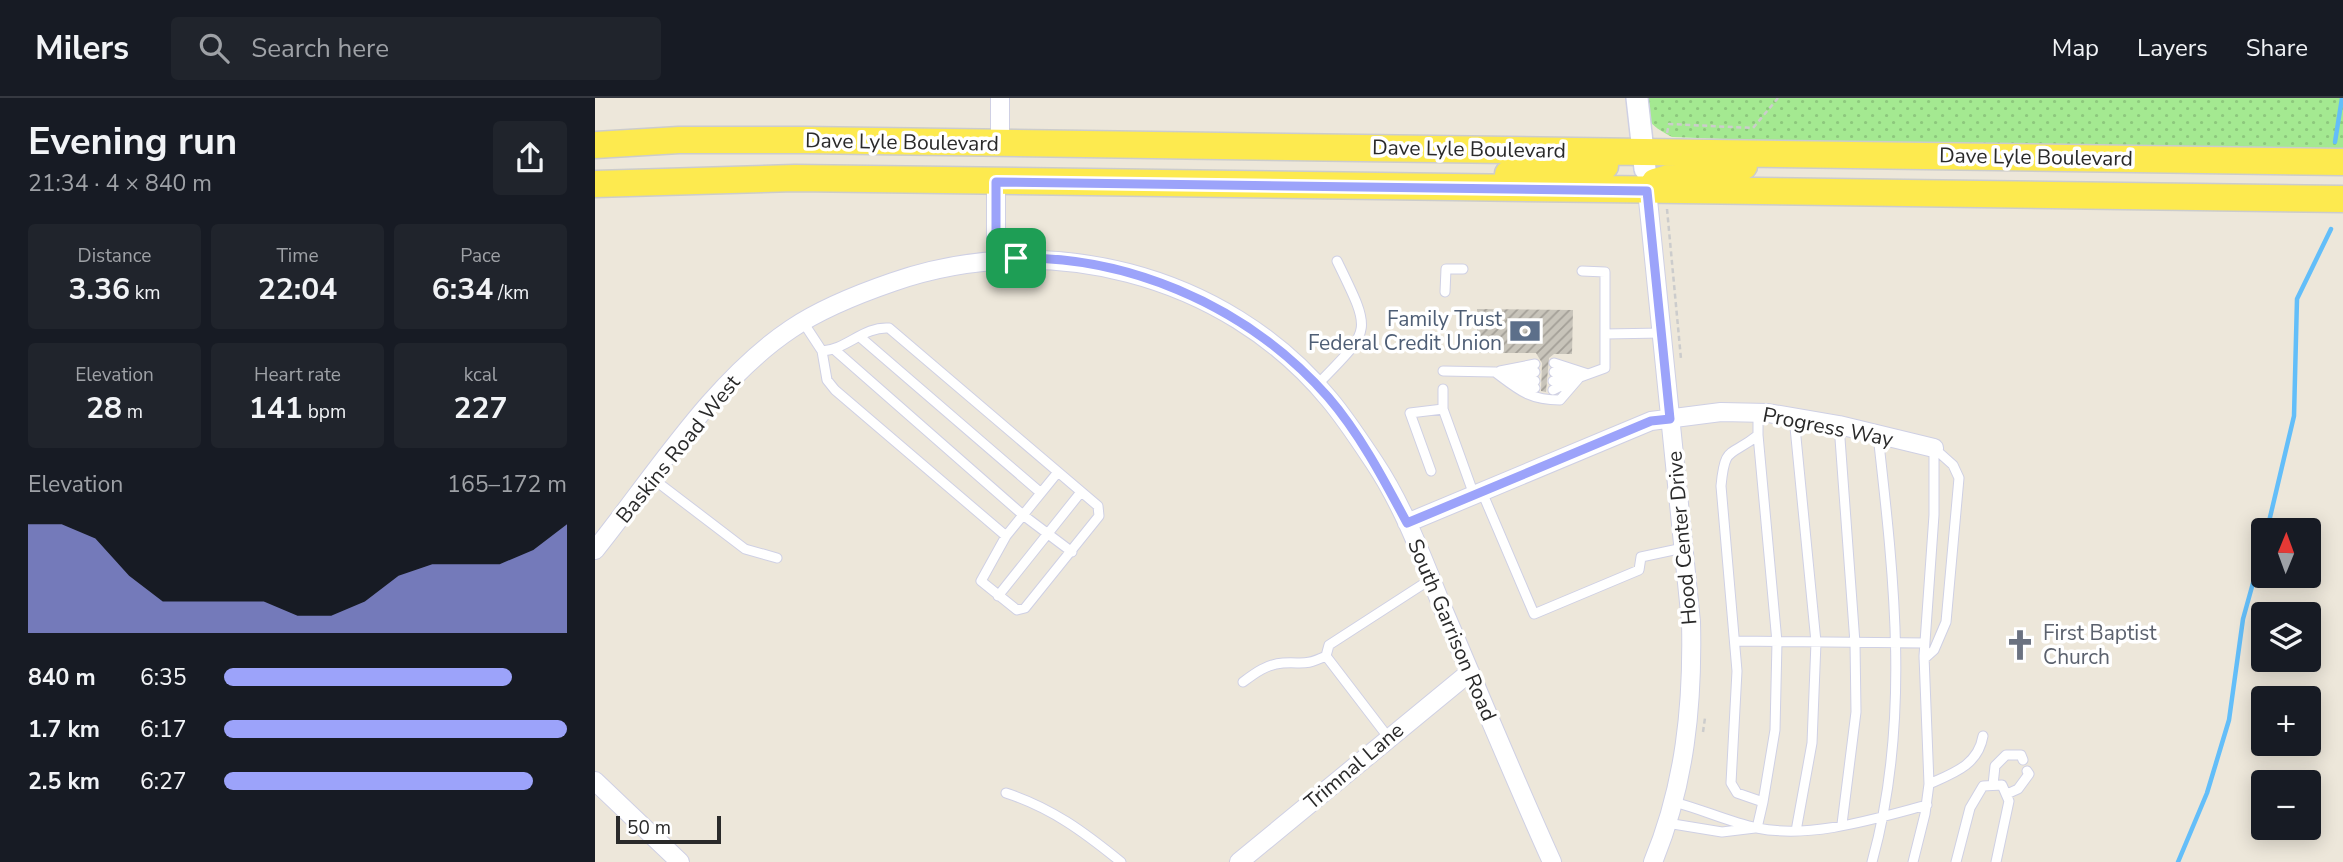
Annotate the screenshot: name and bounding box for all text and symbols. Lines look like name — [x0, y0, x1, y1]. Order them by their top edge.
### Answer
search box — [171, 17, 661, 80]
text: Milers — [35, 26, 129, 71]
icon: search — [195, 29, 233, 67]
text: Search here — [251, 31, 389, 66]
text: Map — [2052, 32, 2099, 64]
text: Layers — [2137, 32, 2208, 64]
text: Share — [2246, 32, 2308, 64]
text: Evening run — [28, 116, 237, 167]
button: share — [493, 121, 567, 195]
street label: Dave Lyle Boulevard — [805, 126, 999, 158]
street label: Dave Lyle Boulevard — [1372, 133, 1566, 165]
street label: Dave Lyle Boulevard — [1939, 141, 2133, 173]
text: 21:34 · 4 × 840 m — [28, 168, 212, 199]
pin — [986, 228, 1046, 288]
icon: arrive — [997, 239, 1035, 277]
text: Distance — [78, 243, 151, 269]
text: Time — [276, 243, 319, 269]
text: Pace — [460, 243, 501, 269]
text: 3.36 — [68, 269, 130, 310]
text: 22:04 — [258, 269, 337, 310]
text: 6:34 — [432, 269, 493, 310]
text: km — [130, 280, 161, 306]
text: /km — [493, 280, 529, 306]
place label: Family Trust Federal Credit Union — [1308, 305, 1503, 357]
bank icon: Family Trust Federal Credit Union — [1508, 314, 1542, 348]
text: Elevation — [75, 362, 154, 388]
text: Heart rate — [254, 362, 341, 388]
text: kcal — [464, 362, 497, 388]
street label: Baskins Road West — [610, 369, 747, 529]
text: 28 — [86, 388, 122, 429]
text: 141 — [249, 388, 303, 429]
text: 227 — [454, 388, 508, 429]
text: m — [122, 399, 143, 425]
text: bpm — [303, 399, 346, 425]
street label: Progress Way — [1760, 401, 1896, 453]
street label: Hood Center Drive — [1660, 450, 1704, 626]
text: Elevation — [28, 469, 123, 500]
text: 165–172 m — [447, 469, 567, 500]
north arrow — [2251, 518, 2321, 588]
map controls — [2251, 518, 2321, 840]
street label: South Garrison Road — [1401, 535, 1503, 725]
button: layers — [2251, 602, 2321, 672]
place label: First Baptist Church — [2043, 619, 2157, 671]
church icon: First Baptist Church — [2003, 628, 2037, 662]
text: 840 m — [28, 662, 96, 693]
text: 6:35 — [140, 662, 187, 693]
button: + — [2251, 686, 2321, 756]
text: 1.7 km — [28, 714, 100, 745]
text: 6:17 — [140, 714, 187, 745]
street label: Trimnal Lane — [1298, 716, 1410, 816]
text: 2.5 km — [28, 766, 100, 797]
text: 6:27 — [140, 766, 187, 797]
button: − — [2251, 770, 2321, 840]
scale bar — [616, 813, 721, 845]
text: 50 m — [627, 815, 671, 841]

